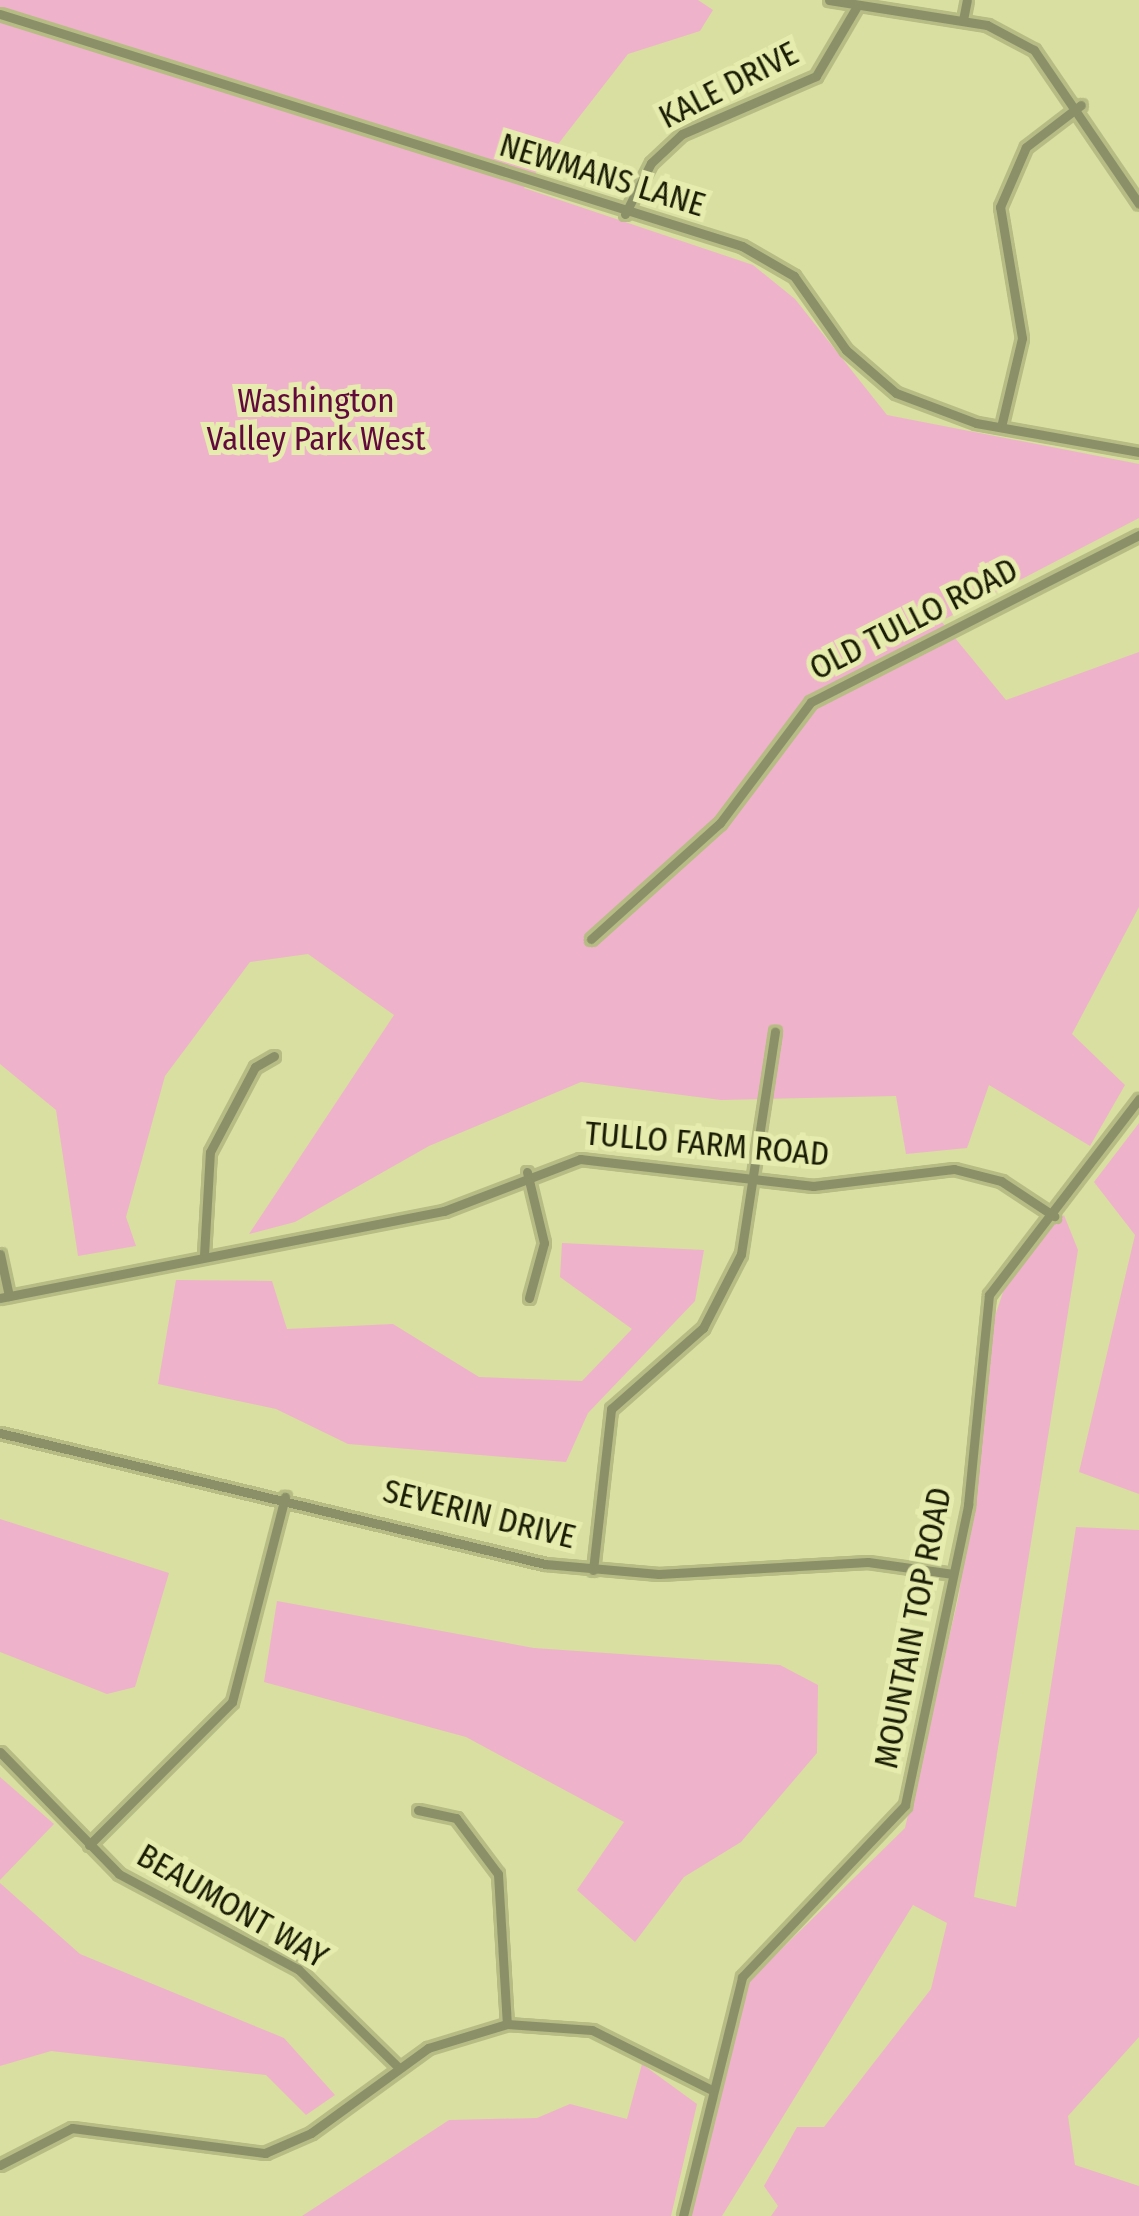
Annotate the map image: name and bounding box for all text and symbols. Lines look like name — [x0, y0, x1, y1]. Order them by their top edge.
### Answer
street label: KALE DRIVE — [653, 34, 805, 138]
street label: NEWMANS LANE — [495, 126, 709, 226]
park label: Washington Valley Park West — [206, 382, 426, 460]
street label: OLD TULLO ROAD — [804, 551, 1024, 689]
street label: TULLO FARM ROAD — [583, 1115, 831, 1175]
street label: SEVERIN DRIVE — [379, 1472, 579, 1558]
street label: MOUNTAIN TOP ROAD — [867, 1484, 961, 1772]
street label: BEAUMONT WAY — [130, 1836, 334, 1978]

